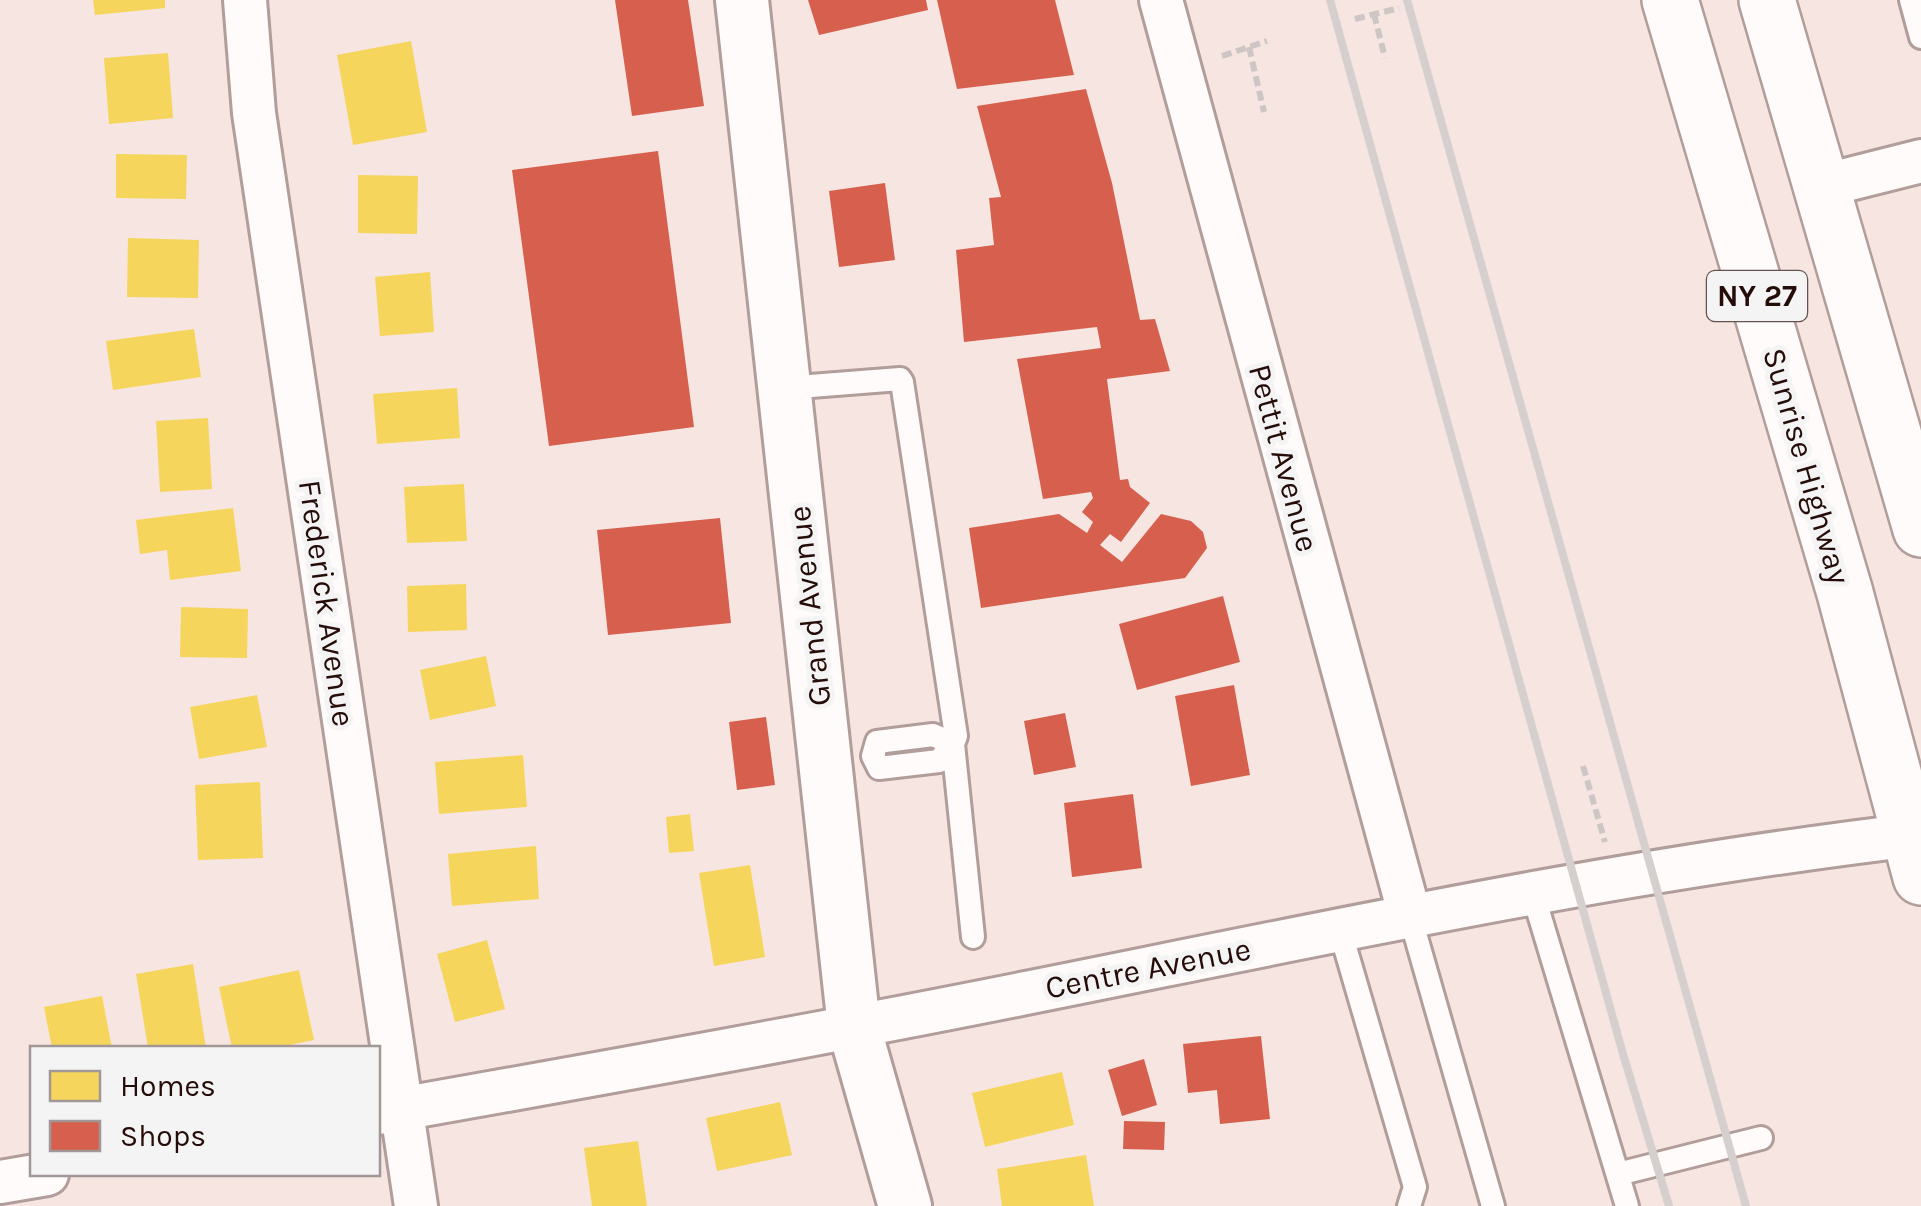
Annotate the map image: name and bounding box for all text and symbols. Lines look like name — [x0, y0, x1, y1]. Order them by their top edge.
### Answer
road number: NY 27 — [1707, 271, 1807, 321]
street label: Sunrise Highway — [1755, 344, 1858, 589]
street label: Pettit Avenue — [1241, 360, 1326, 556]
street label: Frederick Avenue — [291, 477, 362, 729]
street label: Grand Avenue — [781, 504, 838, 708]
street label: Centre Avenue — [1042, 930, 1254, 1007]
legend — [30, 1046, 380, 1176]
text: Homes — [120, 1068, 216, 1104]
text: Shops — [120, 1118, 206, 1154]

